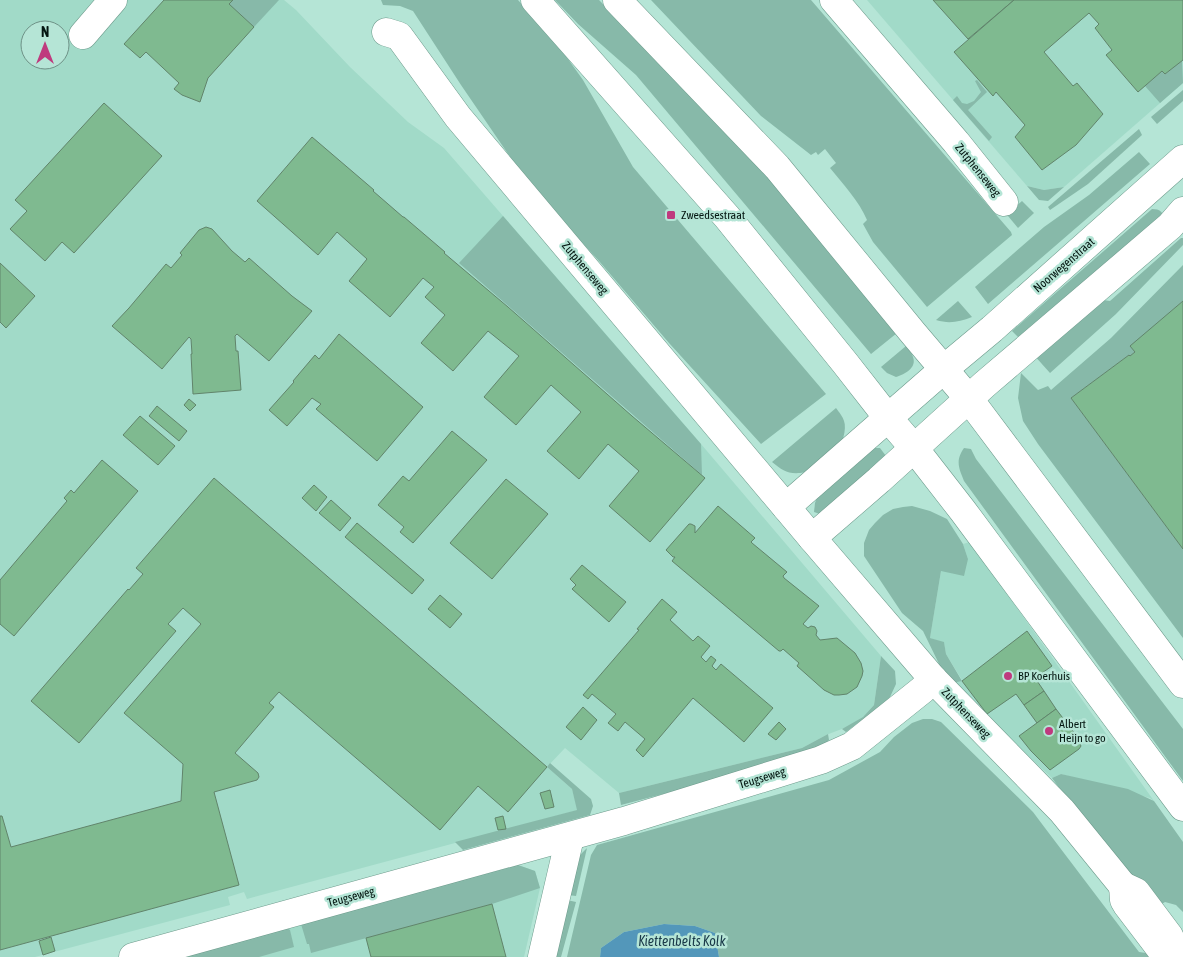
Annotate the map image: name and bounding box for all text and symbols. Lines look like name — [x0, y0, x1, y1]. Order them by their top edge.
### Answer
north arrow — [20, 20, 70, 70]
text: N — [41, 24, 49, 40]
street label: Zutphenseweg — [952, 140, 1004, 200]
place label: Zweedsestraat — [681, 208, 746, 222]
marker: Zweedsestraat — [665, 209, 677, 221]
street label: Noorwegenstraat — [1031, 234, 1098, 295]
street label: Zutphenseweg — [559, 239, 612, 298]
place label: BP Koerhuis — [1018, 669, 1070, 683]
marker: BP Koerhuis — [1002, 670, 1014, 682]
street label: Zutphenseweg — [939, 685, 994, 742]
place label: Albert Heijn to go — [1059, 717, 1106, 745]
marker: Albert Heijn to go — [1043, 725, 1055, 737]
street label: Teugseweg — [737, 764, 788, 792]
street label: Teugseweg — [326, 884, 377, 910]
water label: Kiettenbelts Kolk — [638, 933, 727, 949]

